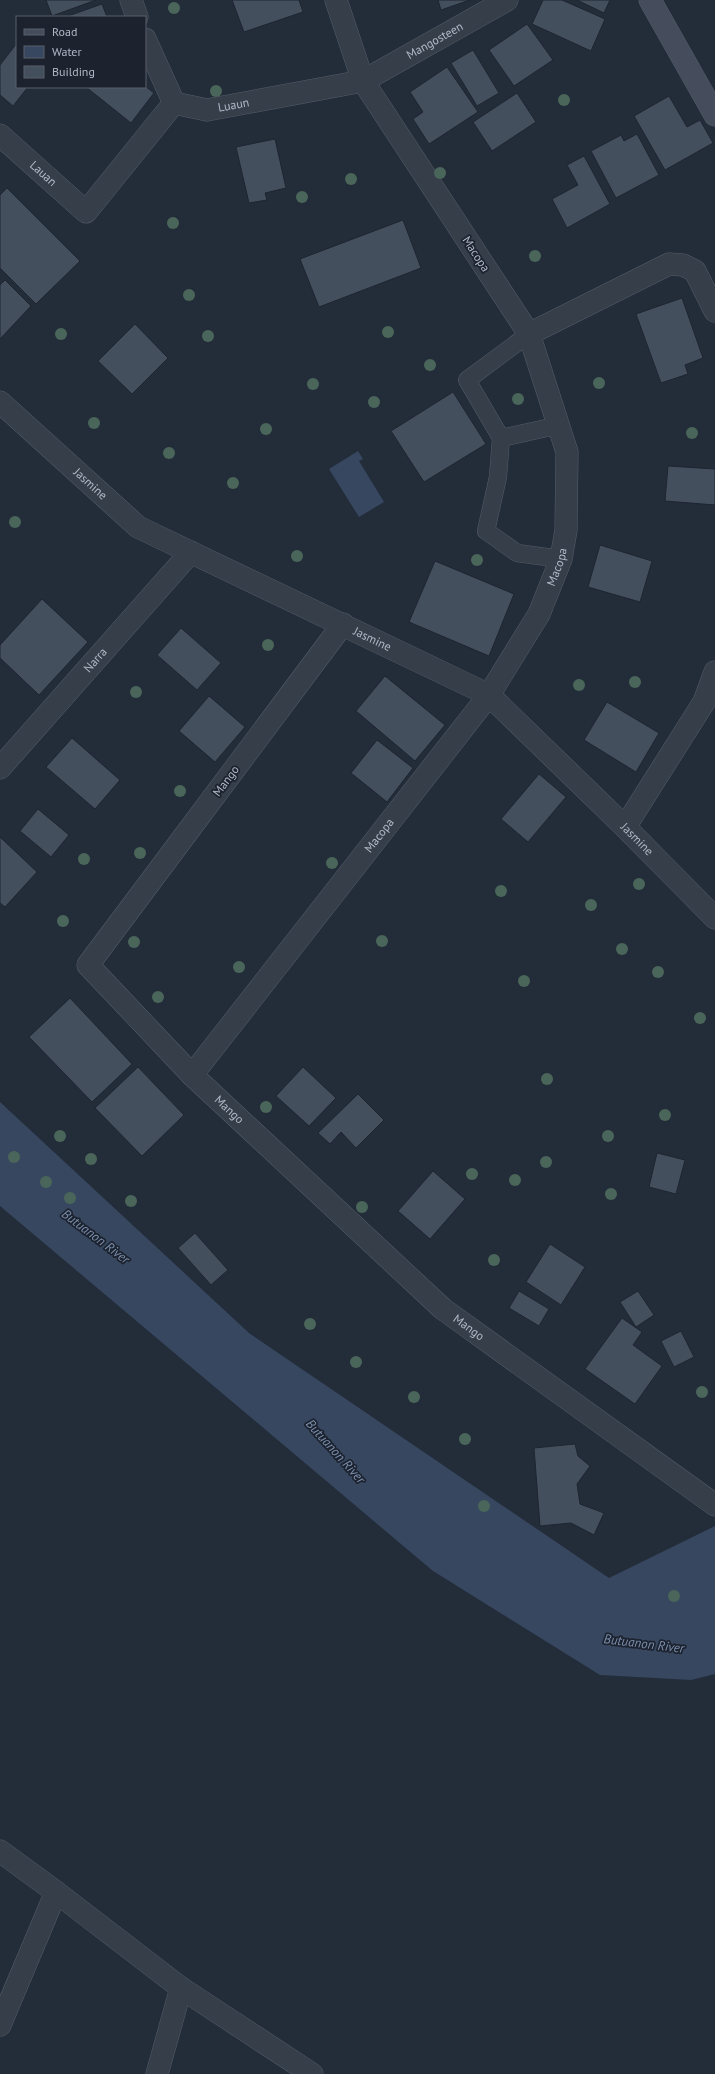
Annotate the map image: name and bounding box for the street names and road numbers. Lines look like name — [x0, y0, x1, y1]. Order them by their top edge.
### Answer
street label: Mangosteen — [404, 18, 465, 62]
street label: Luaun — [217, 94, 250, 115]
street label: Lauan — [27, 157, 60, 189]
street label: Macopa — [459, 233, 493, 274]
street label: Jasmine — [70, 464, 111, 503]
street label: Macopa — [543, 547, 570, 588]
street label: Jasmine — [350, 623, 394, 654]
street label: Narra — [80, 644, 110, 675]
street label: Mango — [209, 762, 242, 799]
street label: Macopa — [361, 815, 397, 855]
street label: Jasmine — [617, 819, 657, 858]
street label: Mango — [212, 1092, 247, 1127]
street label: Mango — [450, 1311, 488, 1343]

